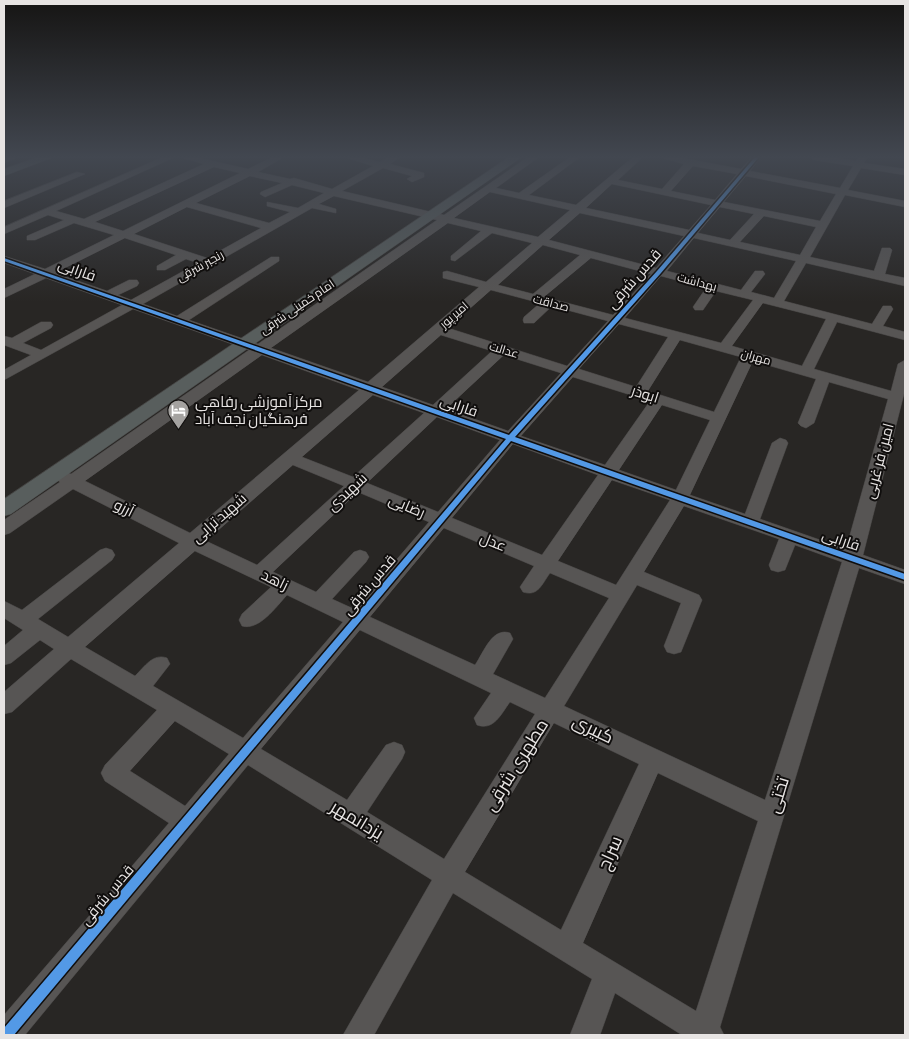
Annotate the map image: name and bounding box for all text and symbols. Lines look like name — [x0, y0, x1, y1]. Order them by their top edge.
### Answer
street label: قدس شرقی — [603, 245, 666, 313]
street label: رنجبر شرقی — [174, 247, 226, 285]
street label: فارابی — [55, 255, 98, 286]
street label: بهداشت — [675, 270, 718, 295]
street label: امام خمینی شرقی — [257, 277, 338, 338]
street label: صداقت — [531, 292, 570, 315]
street label: امیر پور — [436, 299, 472, 333]
street label: عدالت — [487, 339, 520, 362]
street label: مهران — [739, 346, 773, 369]
street label: ابوذر — [628, 381, 661, 408]
street label: فارابی — [437, 391, 480, 422]
place label: مرکز آموزشی رفاهی فرهنگیان نجف آباد — [195, 393, 322, 429]
hotel icon: مرکز آموزشی رفاهی فرهنگیان نجف آباد — [167, 399, 191, 430]
street label: امین فر غربی — [860, 421, 899, 501]
street label: شهیدی — [323, 469, 371, 516]
street label: شهید ترابی — [188, 489, 251, 548]
street label: رضایی — [386, 490, 428, 523]
street label: آرزو — [111, 495, 137, 521]
street label: فارابی — [819, 525, 862, 556]
street label: عدل — [477, 529, 509, 556]
street label: قدس شرقی — [338, 551, 400, 620]
street label: زاهد — [258, 566, 292, 595]
street label: کبیری — [569, 711, 617, 748]
street label: مطهری شرقی — [480, 715, 553, 815]
street label: تختی — [763, 774, 794, 816]
street label: یزدانمهر — [326, 796, 387, 844]
street label: سراج — [594, 833, 628, 874]
street label: قدس شرقی — [76, 861, 138, 930]

